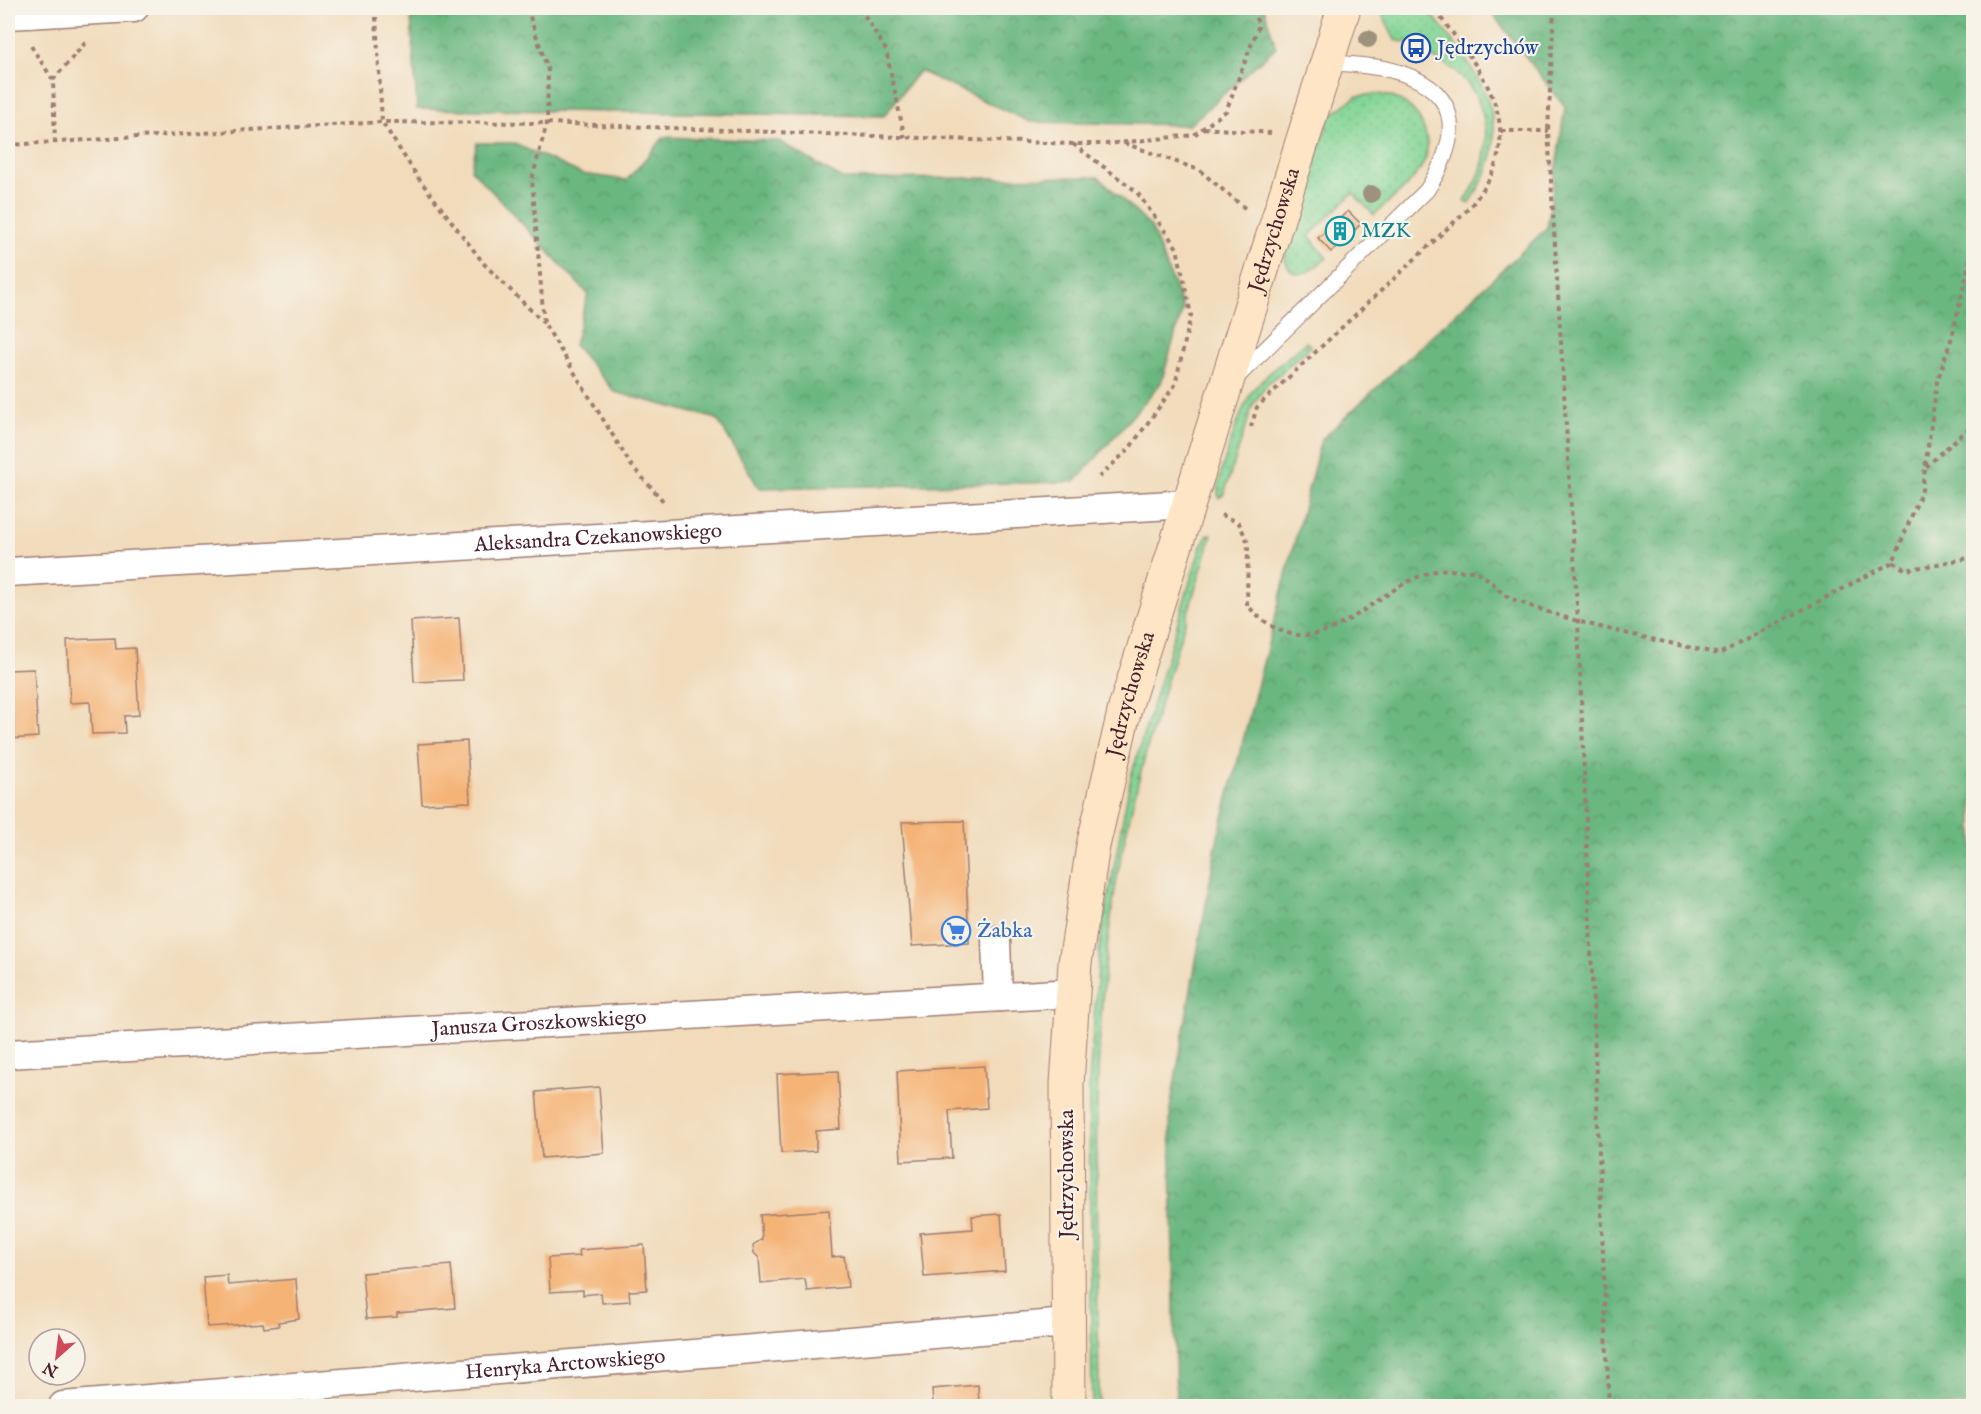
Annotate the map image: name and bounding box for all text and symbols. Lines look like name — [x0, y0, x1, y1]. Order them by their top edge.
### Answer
bus stop icon: Jędrzychów — [1400, 32, 1432, 64]
place label: Jędrzychów — [1435, 35, 1540, 62]
street label: Jędrzychowska — [1242, 164, 1307, 298]
building icon: MZK — [1324, 215, 1356, 247]
place label: MZK — [1361, 218, 1411, 245]
street label: Aleksandra Czekanowskiego — [472, 517, 723, 559]
street label: Jędrzychowska — [1100, 627, 1162, 762]
supermarket icon: Żabka — [940, 915, 972, 947]
place label: Żabka — [977, 918, 1033, 945]
street label: Janusza Groszkowskiego — [429, 1004, 647, 1043]
street label: Jędrzychowska — [1054, 1109, 1081, 1241]
north arrow — [27, 1327, 87, 1387]
street label: Henryka Arctowskiego — [464, 1343, 666, 1386]
text: N — [40, 1356, 63, 1381]

